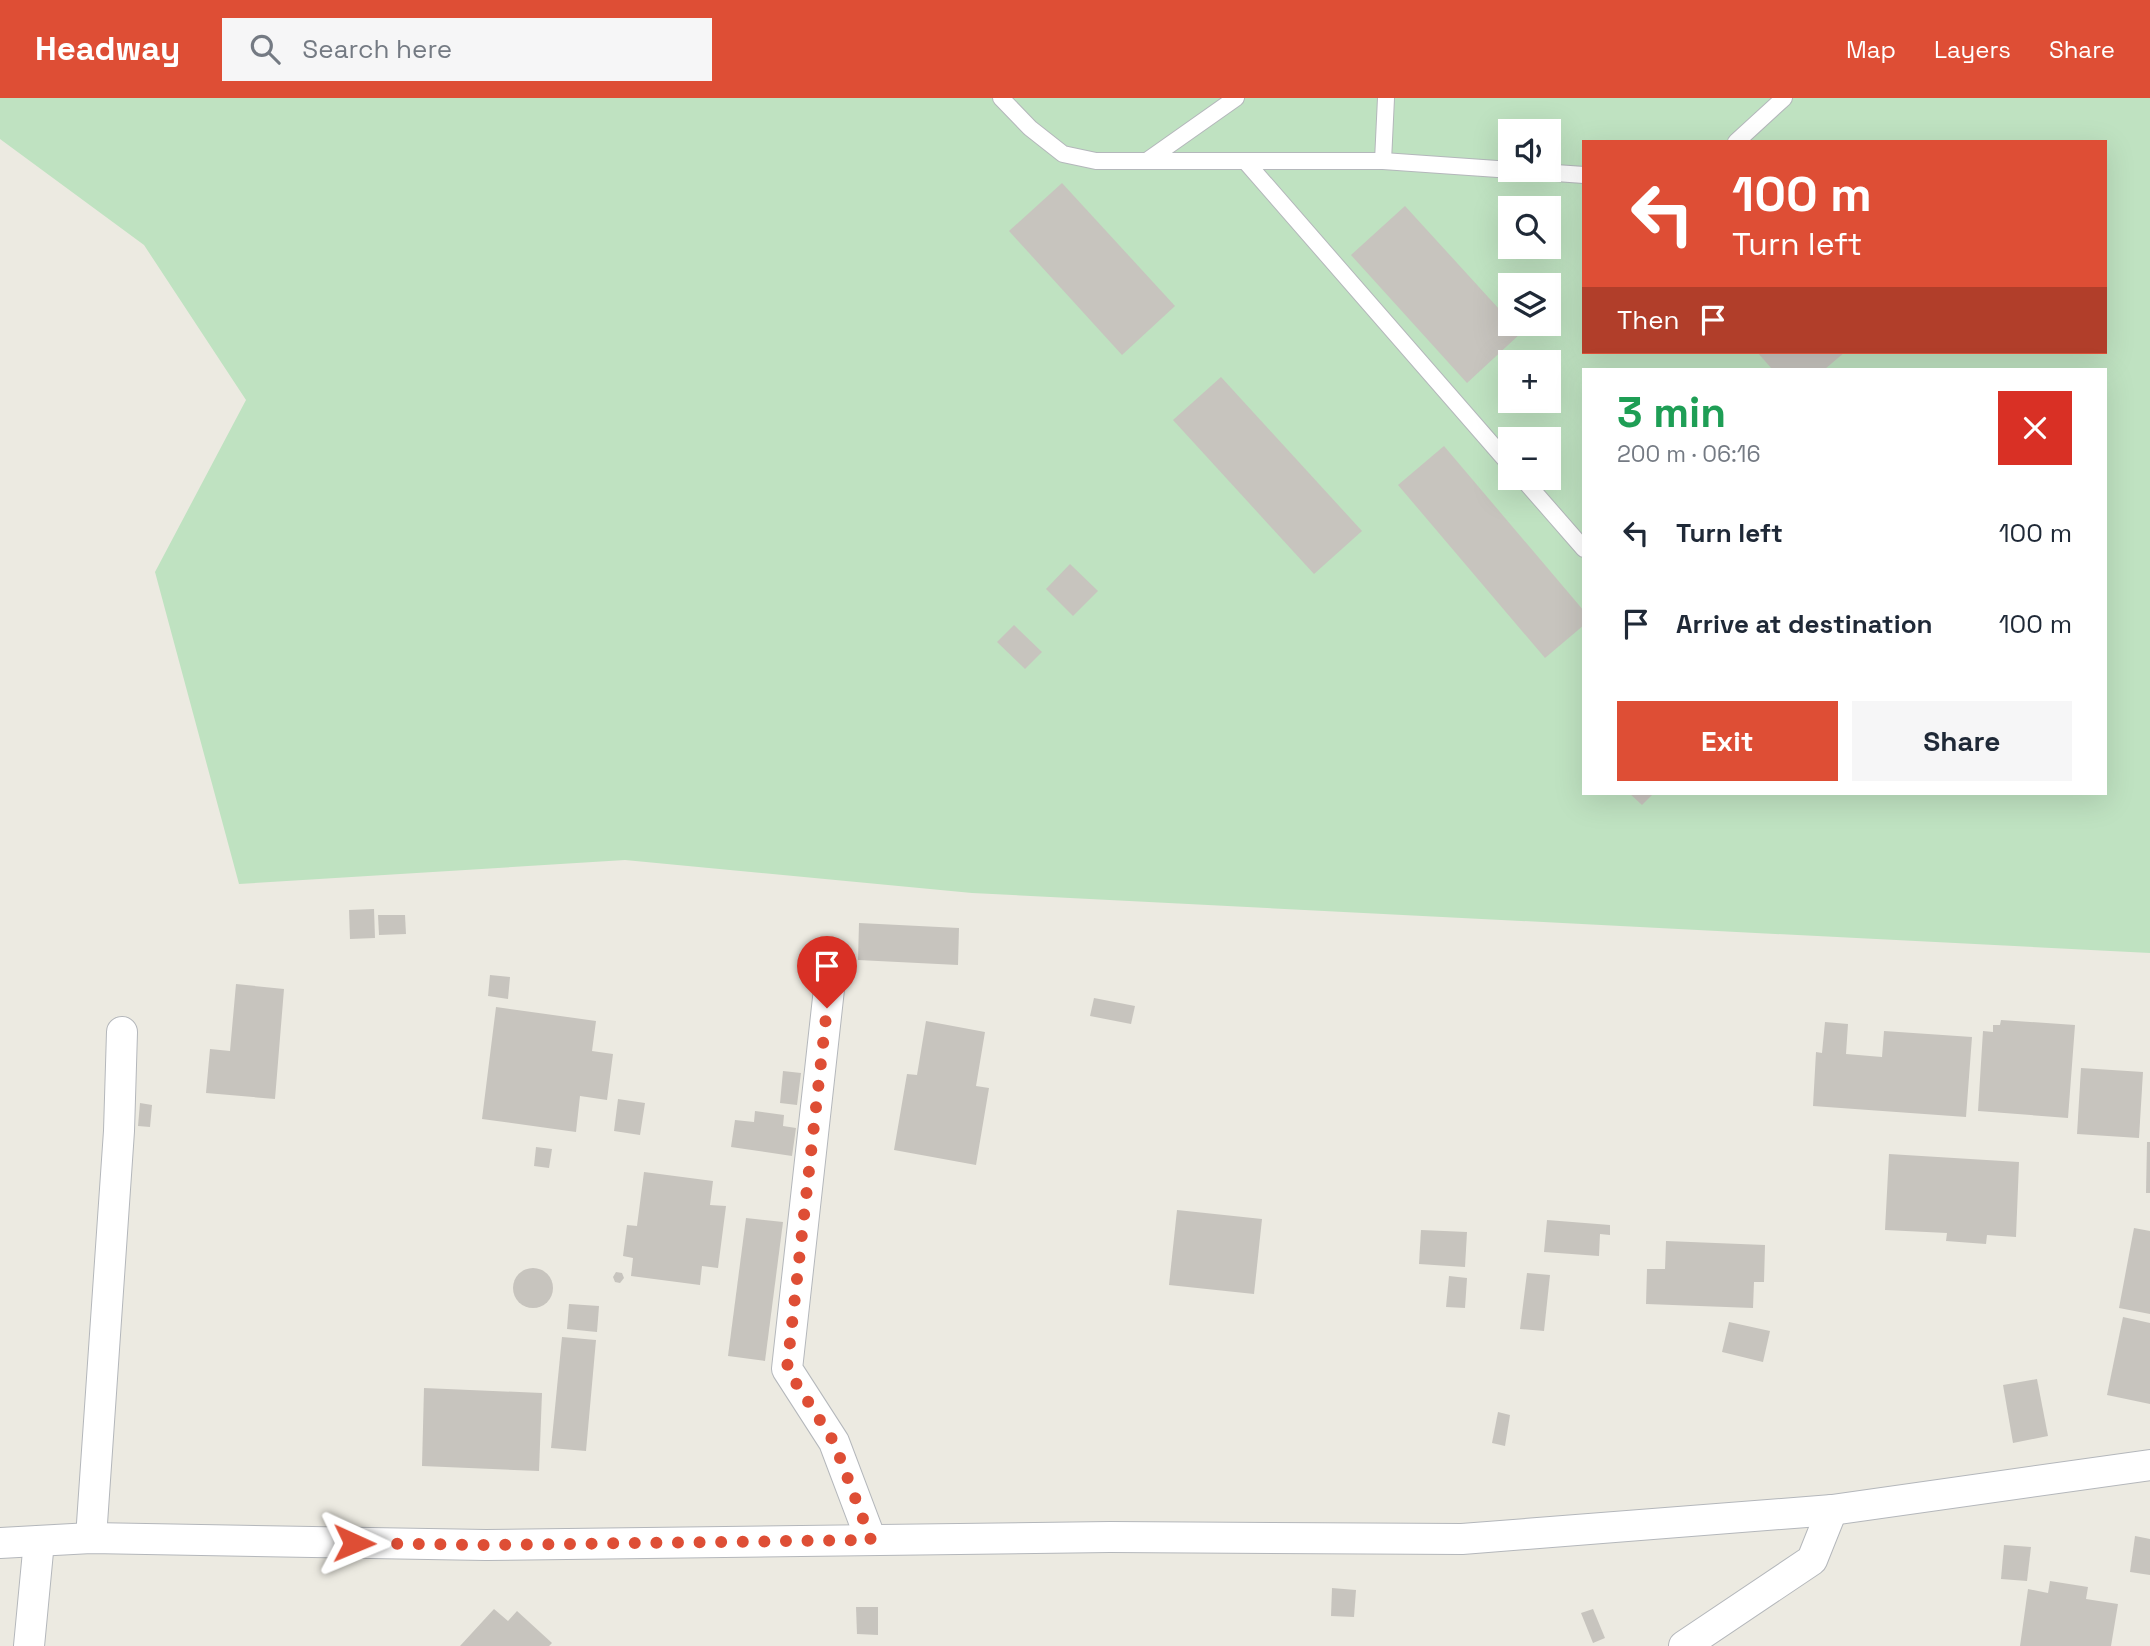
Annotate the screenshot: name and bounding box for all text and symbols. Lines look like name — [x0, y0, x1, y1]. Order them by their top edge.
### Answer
search box — [222, 18, 712, 81]
text: Headway — [35, 28, 180, 70]
icon: search — [246, 30, 284, 68]
text: Search here — [302, 32, 452, 66]
text: Map — [1846, 34, 1896, 65]
text: Layers — [1934, 34, 2011, 65]
text: Share — [2049, 34, 2115, 65]
map controls — [1498, 119, 1561, 490]
button: sound — [1498, 119, 1561, 182]
text: 100 m — [1732, 163, 1872, 225]
icon: left — [1617, 168, 1708, 259]
button: search — [1498, 196, 1561, 259]
text: Turn left — [1732, 224, 1862, 264]
button: layers — [1498, 273, 1561, 336]
icon: arrive — [1694, 301, 1732, 339]
text: Then — [1617, 303, 1680, 337]
button: + — [1498, 350, 1561, 413]
text: 3 min — [1617, 386, 1726, 439]
button: close — [1998, 391, 2072, 465]
button: − — [1498, 427, 1561, 490]
text: 200 m · 06:16 — [1617, 439, 1761, 469]
icon: left — [1617, 514, 1655, 552]
text: Turn left — [1676, 516, 1783, 550]
text: 100 m — [1999, 516, 2072, 550]
icon: arrive — [1617, 605, 1655, 643]
text: Arrive at destination — [1676, 607, 1933, 641]
text: 100 m — [1999, 607, 2072, 641]
button: Exit — [1617, 701, 1838, 781]
button: Share — [1852, 701, 2072, 781]
pin — [797, 936, 857, 1008]
icon: arrive — [808, 947, 846, 985]
position arrow — [317, 1506, 391, 1580]

